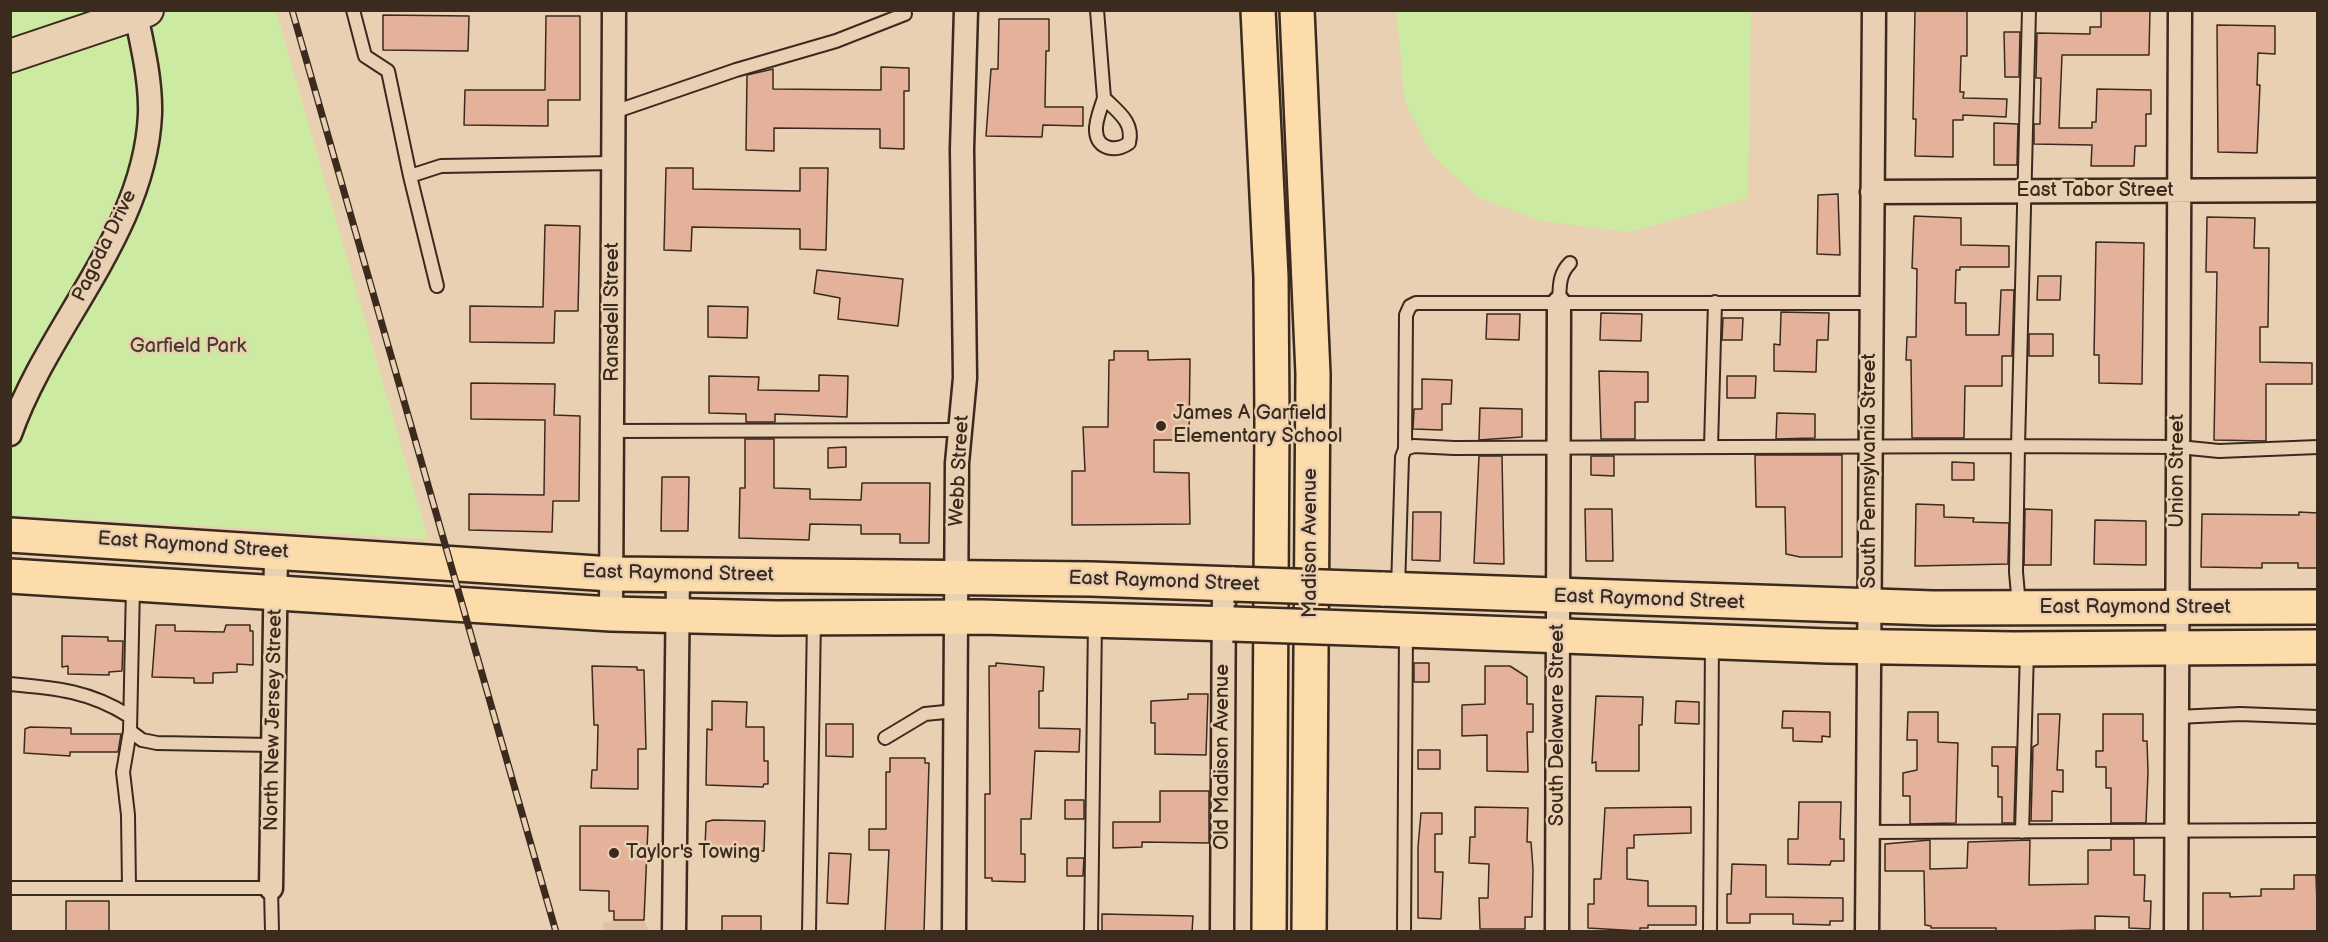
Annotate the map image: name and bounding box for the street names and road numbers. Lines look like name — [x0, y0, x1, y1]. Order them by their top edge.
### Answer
street label: East Tabor Street — [2016, 179, 2174, 203]
street label: Pagoda Drive — [68, 186, 142, 306]
street label: Ransdell Street — [601, 242, 625, 382]
street label: South Pennsylvania Street — [1858, 353, 1882, 589]
street label: Union Street — [2166, 414, 2190, 528]
street label: Webb Street — [945, 415, 975, 527]
street label: Madison Avenue — [1299, 468, 1323, 618]
street label: East Raymond Street — [97, 527, 289, 565]
street label: East Raymond Street — [582, 560, 774, 588]
street label: East Raymond Street — [1068, 567, 1260, 597]
street label: East Raymond Street — [1553, 585, 1745, 615]
street label: East Raymond Street — [2039, 596, 2231, 620]
street label: North New Jersey Street — [260, 609, 288, 831]
street label: South Delaware Street — [1546, 624, 1570, 826]
street label: Old Madison Avenue — [1211, 664, 1235, 850]

